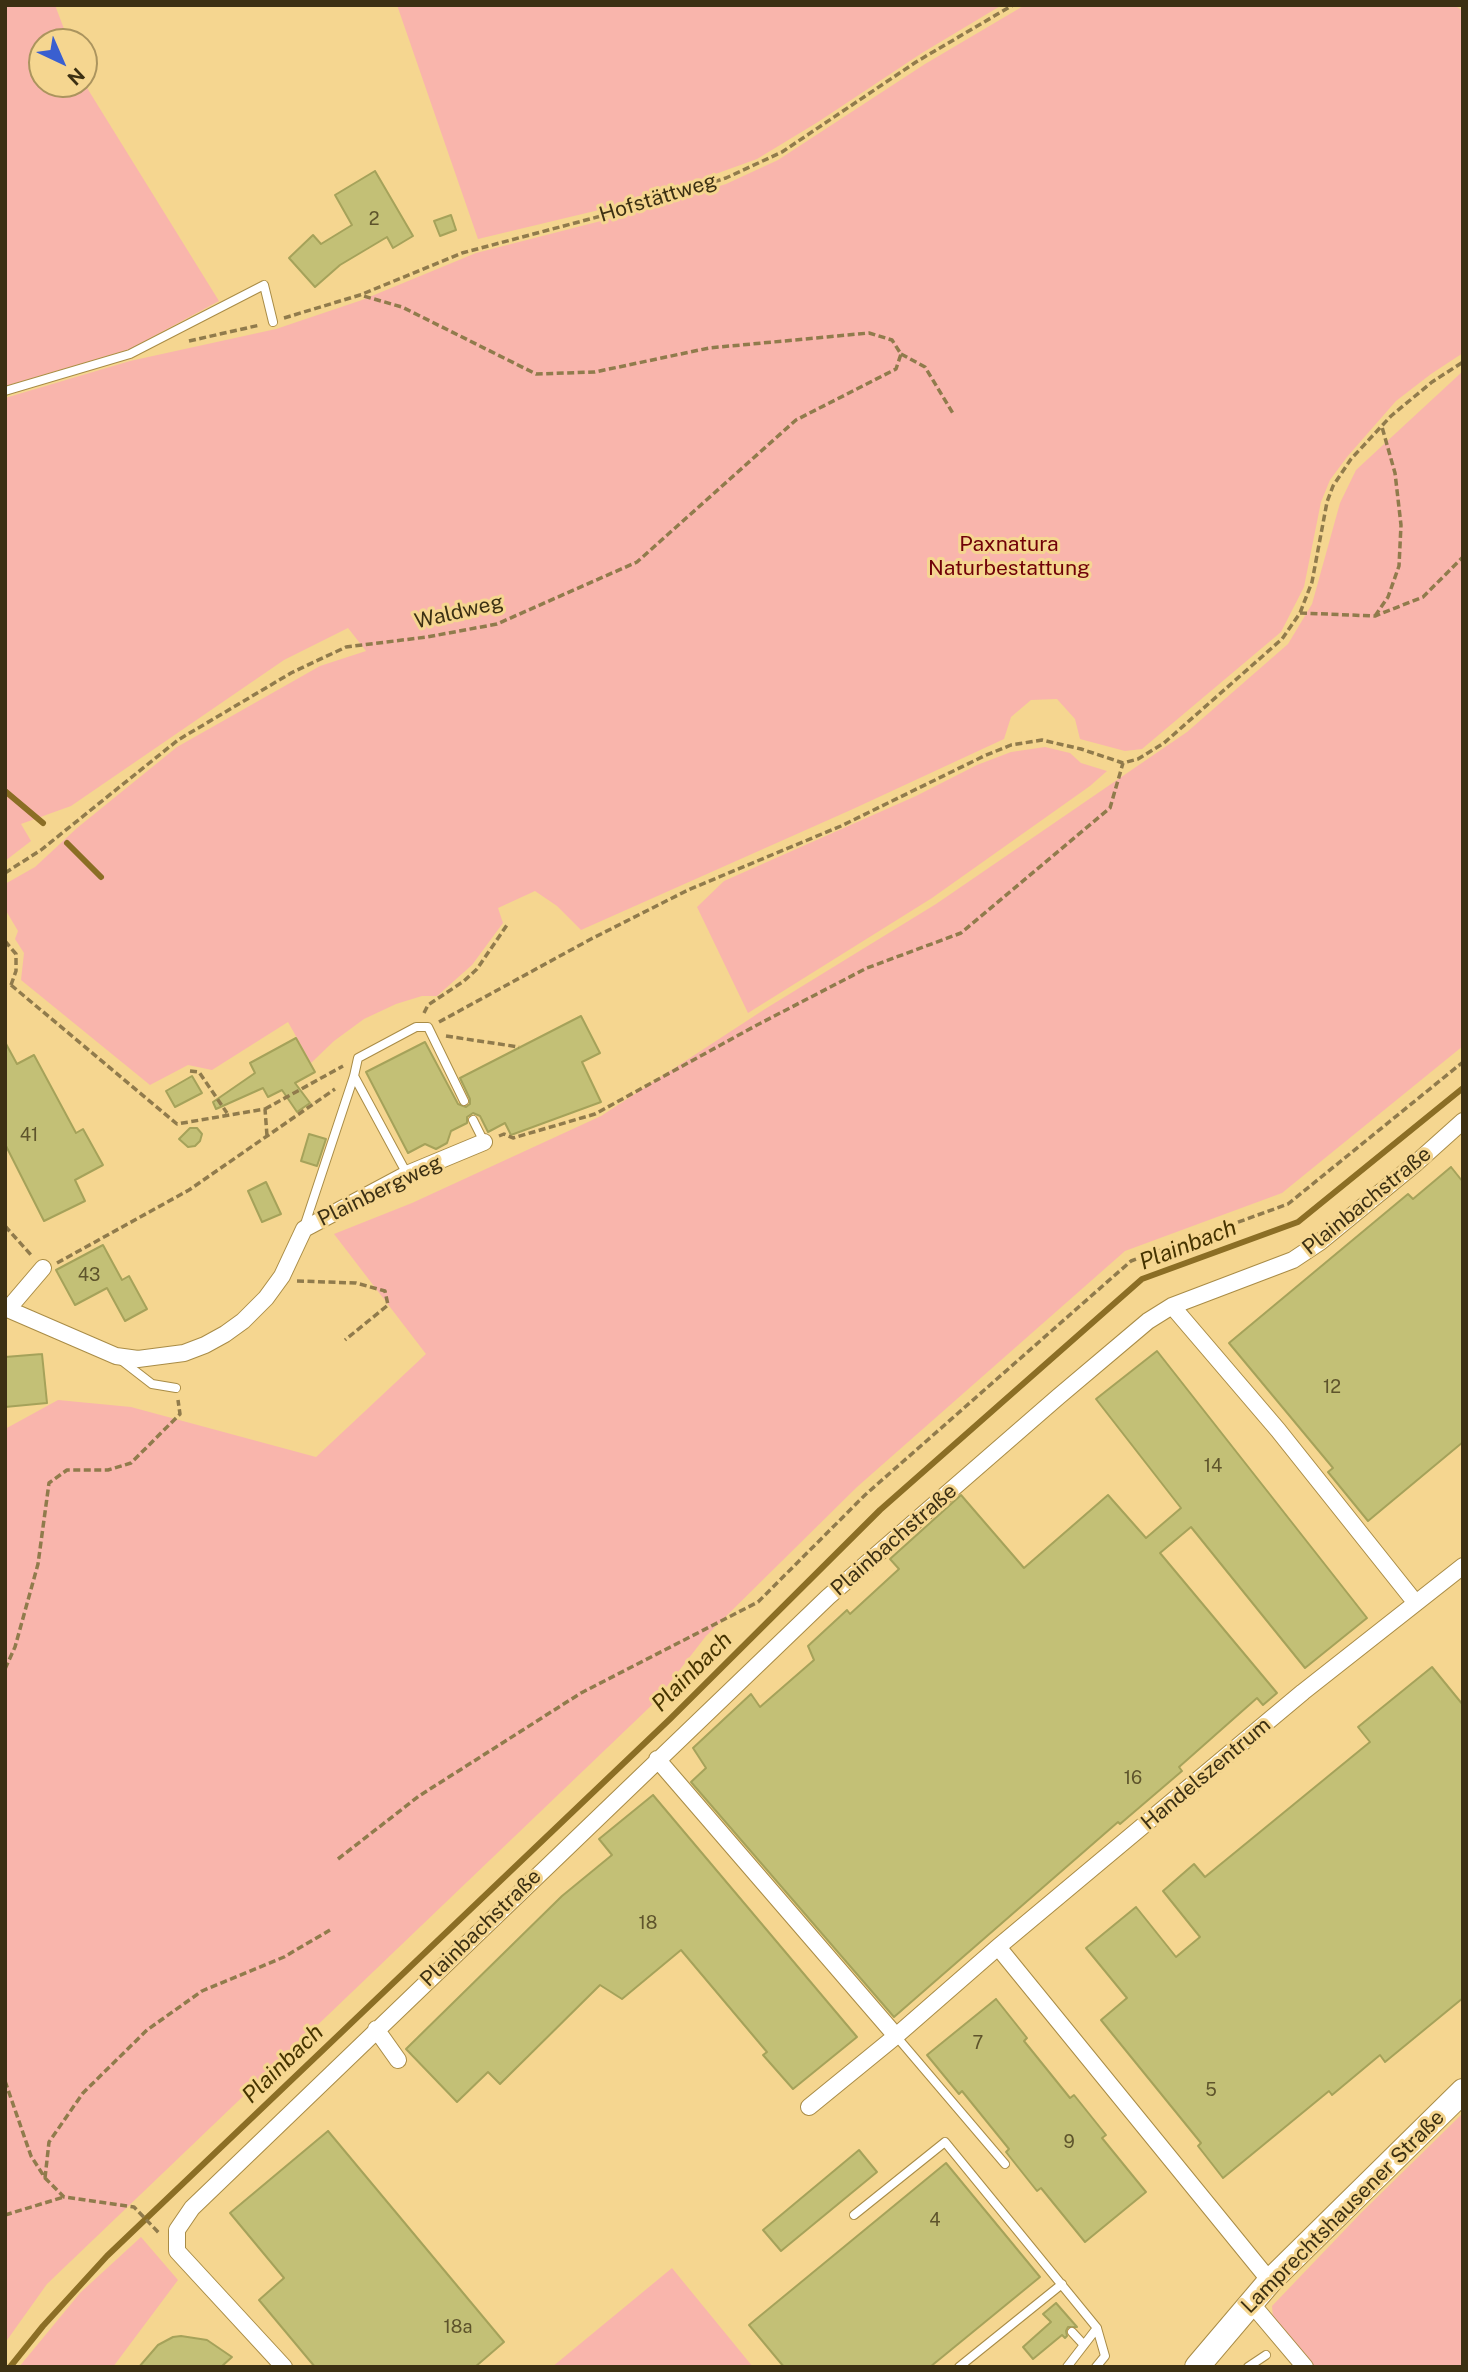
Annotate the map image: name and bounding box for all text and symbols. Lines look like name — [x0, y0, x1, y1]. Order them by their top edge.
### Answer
north arrow — [28, 28, 98, 98]
text: N — [63, 64, 89, 90]
street label: Hofstättweg — [596, 168, 720, 228]
house number: 2 — [369, 208, 379, 230]
park label: Paxnatura Naturbestattung — [928, 532, 1090, 582]
street label: Waldweg — [412, 590, 506, 634]
house number: 41 — [20, 1124, 38, 1146]
street label: Plainbachstraße — [1298, 1141, 1436, 1261]
street label: Plainbergweg — [314, 1150, 446, 1232]
water label: Plainbach — [1135, 1214, 1241, 1276]
house number: 43 — [78, 1264, 100, 1286]
house number: 12 — [1323, 1376, 1341, 1398]
house number: 14 — [1204, 1455, 1222, 1477]
street label: Plainbachstraße — [826, 1479, 962, 1601]
water label: Plainbach — [646, 1626, 738, 1718]
street label: Handelszentrum — [1136, 1713, 1276, 1835]
house number: 16 — [1124, 1767, 1142, 1789]
street label: Plainbachstraße — [415, 1864, 547, 1992]
house number: 18 — [639, 1912, 657, 1934]
water label: Plainbach — [237, 2019, 329, 2109]
house number: 7 — [973, 2032, 983, 2054]
house number: 5 — [1205, 2079, 1217, 2101]
street label: Lamprechtshausener Straße — [1236, 2105, 1450, 2319]
house number: 9 — [1063, 2131, 1075, 2153]
house number: 4 — [929, 2209, 941, 2231]
house number: 18a — [444, 2316, 472, 2338]

